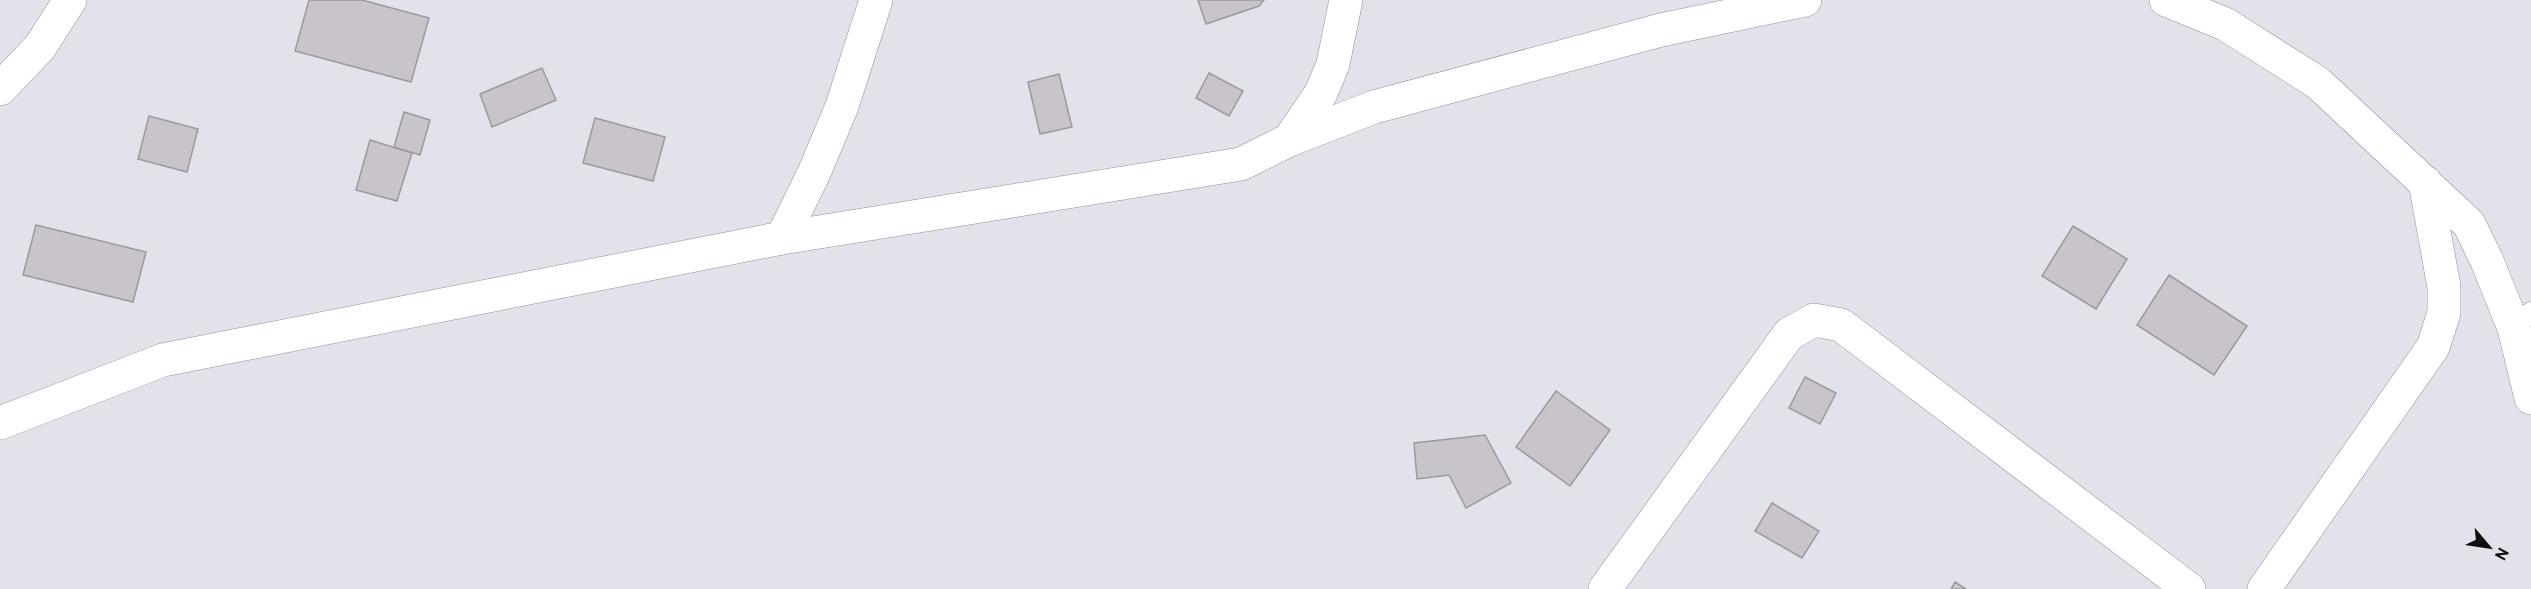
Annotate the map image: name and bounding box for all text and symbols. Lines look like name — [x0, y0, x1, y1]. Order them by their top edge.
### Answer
north arrow — [2459, 517, 2519, 577]
text: N — [2489, 543, 2512, 563]

